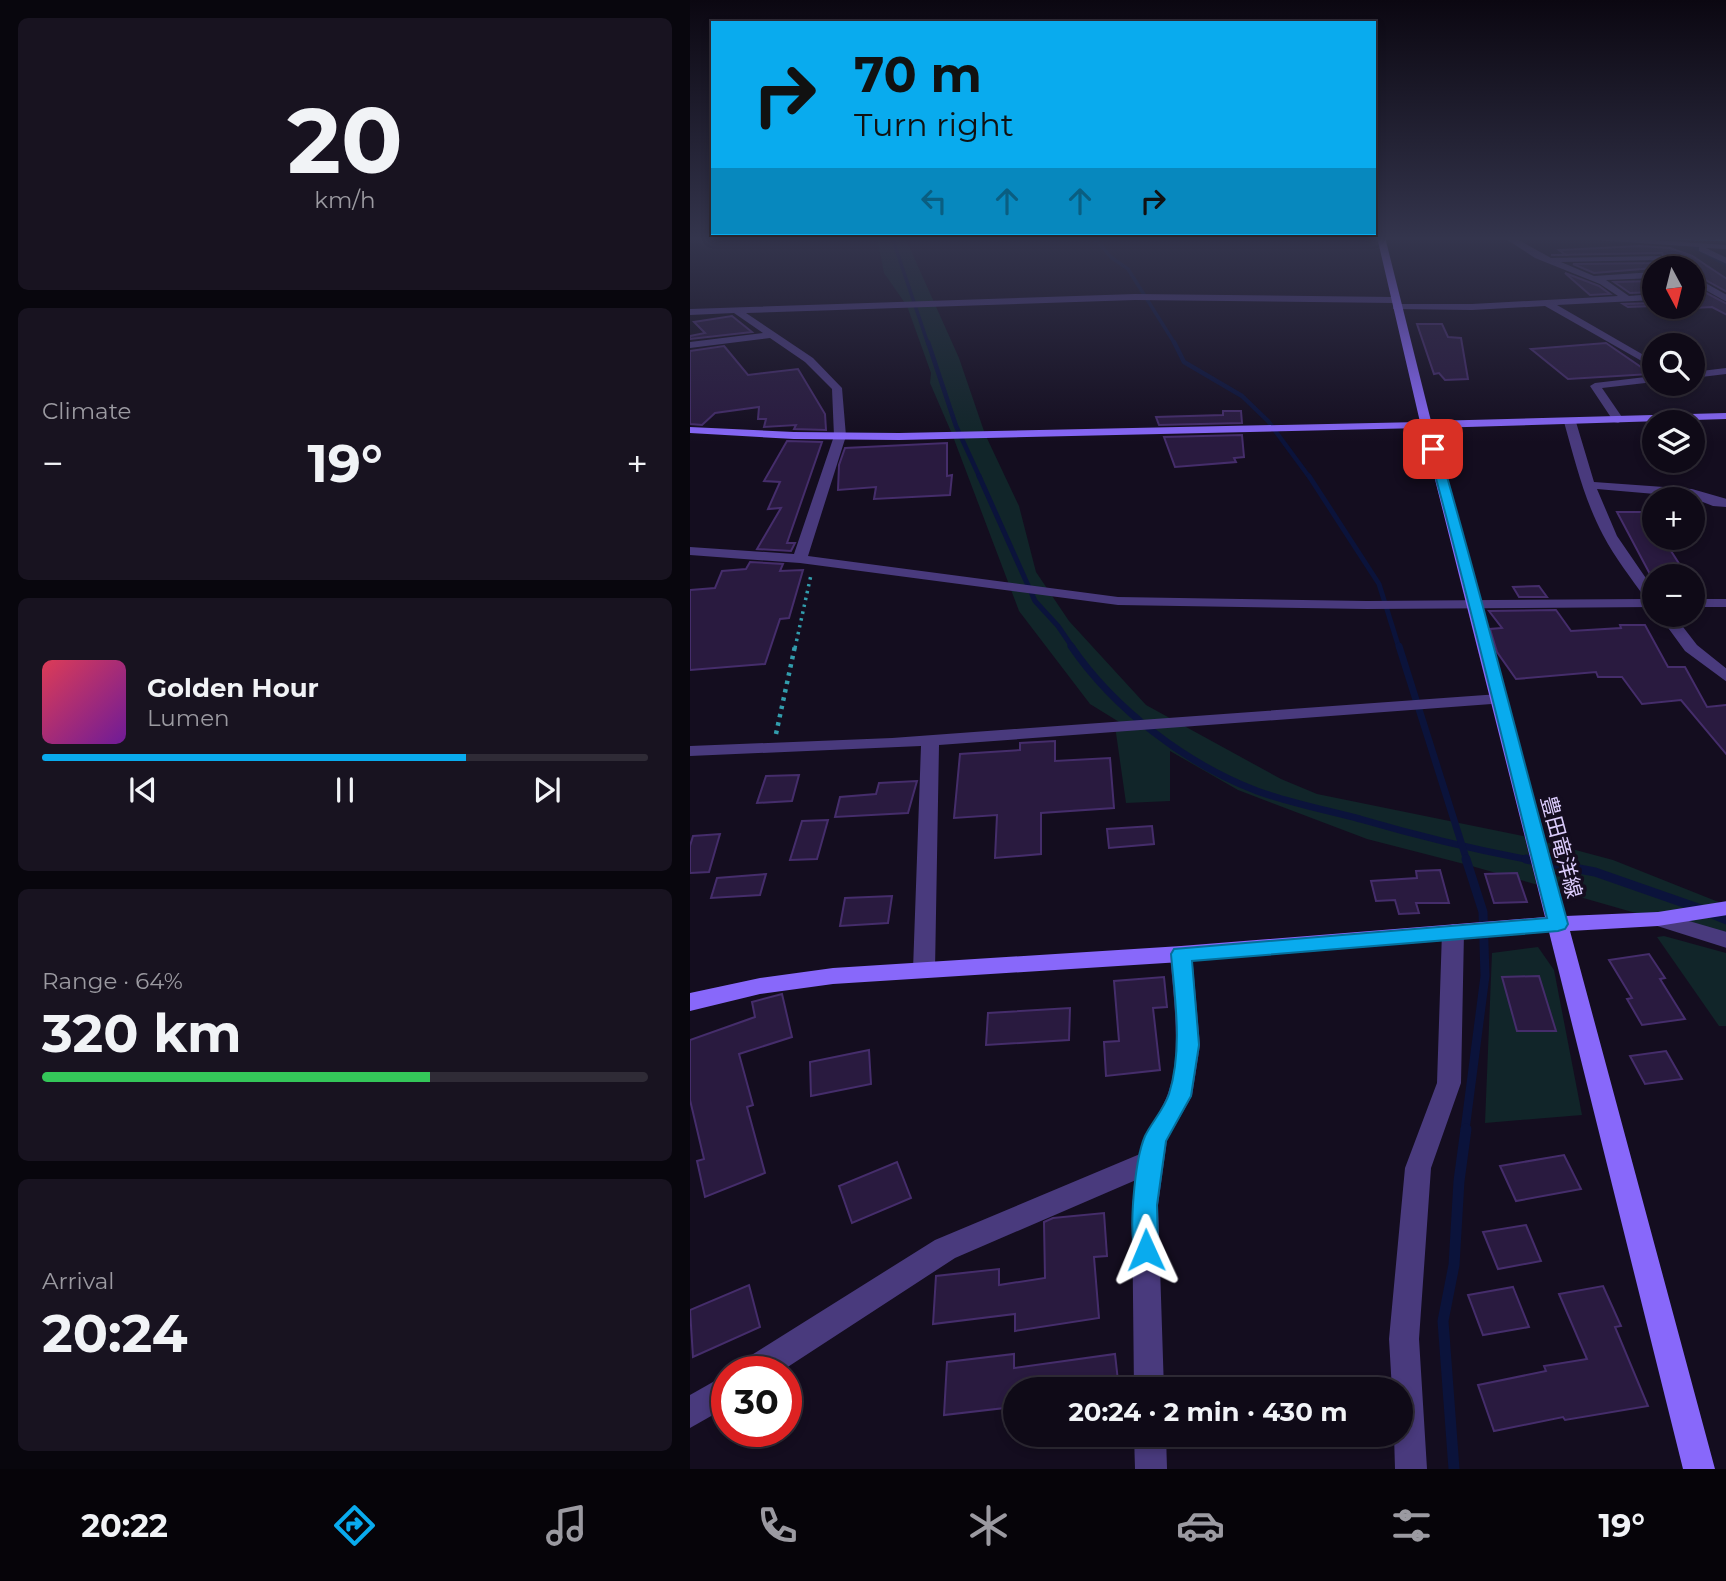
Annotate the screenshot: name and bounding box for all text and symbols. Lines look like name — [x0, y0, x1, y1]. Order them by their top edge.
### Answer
text: 70 m — [854, 45, 982, 104]
icon: right — [739, 49, 830, 140]
text: 20 — [287, 85, 403, 196]
text: Turn right — [854, 105, 1014, 144]
icon: left — [915, 182, 953, 220]
icon: ahead — [988, 182, 1026, 220]
icon: ahead — [1061, 182, 1099, 220]
icon: right — [1134, 182, 1172, 220]
text: km/h — [314, 186, 376, 214]
north arrow — [1642, 256, 1705, 318]
map controls — [1642, 256, 1705, 627]
button: search — [1642, 333, 1705, 396]
text: Climate — [42, 397, 131, 425]
button: layers — [1642, 410, 1705, 473]
pin — [1403, 419, 1463, 479]
icon: arrive — [1414, 430, 1452, 468]
text: 19° — [307, 432, 383, 495]
text: − — [42, 440, 64, 487]
text: + — [626, 440, 648, 487]
button: + — [1642, 487, 1705, 550]
button: − — [1642, 564, 1705, 627]
text: Golden Hour — [147, 672, 319, 704]
text: Lumen — [147, 704, 230, 732]
icon: previous — [124, 771, 162, 809]
icon: pause — [326, 771, 364, 809]
icon: next — [528, 771, 566, 809]
street label: 豊田竜洋線 — [1536, 793, 1587, 901]
text: Range · 64% — [42, 967, 183, 995]
text: 320 km — [42, 1002, 242, 1065]
position arrow — [1109, 1213, 1183, 1287]
text: Arrival — [42, 1267, 115, 1295]
text: 20:24 — [42, 1302, 188, 1365]
speed limit sign: 30 — [711, 1356, 802, 1447]
text: 20:24 · 2 min · 430 m — [1068, 1396, 1348, 1428]
icon: directions — [330, 1501, 379, 1550]
icon: music — [542, 1501, 591, 1550]
icon: phone — [753, 1501, 802, 1550]
icon: climate — [964, 1501, 1013, 1550]
icon: car — [1176, 1501, 1225, 1550]
icon: filters — [1387, 1501, 1436, 1550]
text: 20:22 — [81, 1506, 168, 1545]
text: 19° — [1598, 1506, 1645, 1545]

